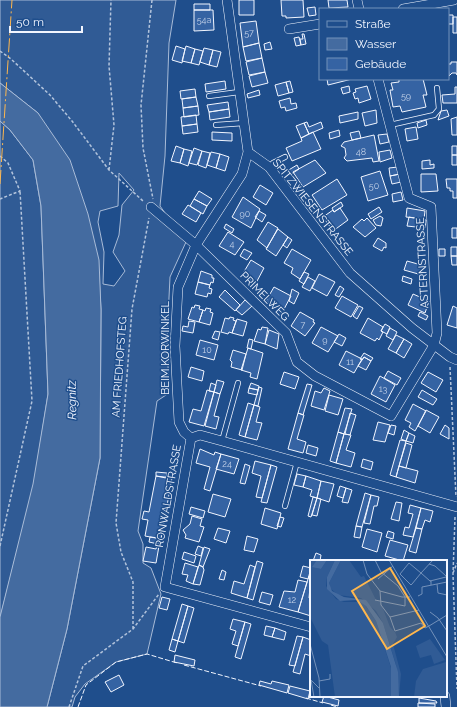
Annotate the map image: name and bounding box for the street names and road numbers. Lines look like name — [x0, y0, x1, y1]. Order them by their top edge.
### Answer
street label: SPITZWIESENSTRASSE — [270, 156, 356, 258]
street label: ASTERNSTRASSE — [414, 217, 431, 309]
street label: PRIMELWEG — [237, 269, 292, 324]
street label: BEIM KORWINKEL — [159, 300, 172, 395]
street label: AM FRIEDHOFSTEG — [109, 316, 130, 418]
street label: RONWALDSTRASSE — [153, 443, 184, 549]

